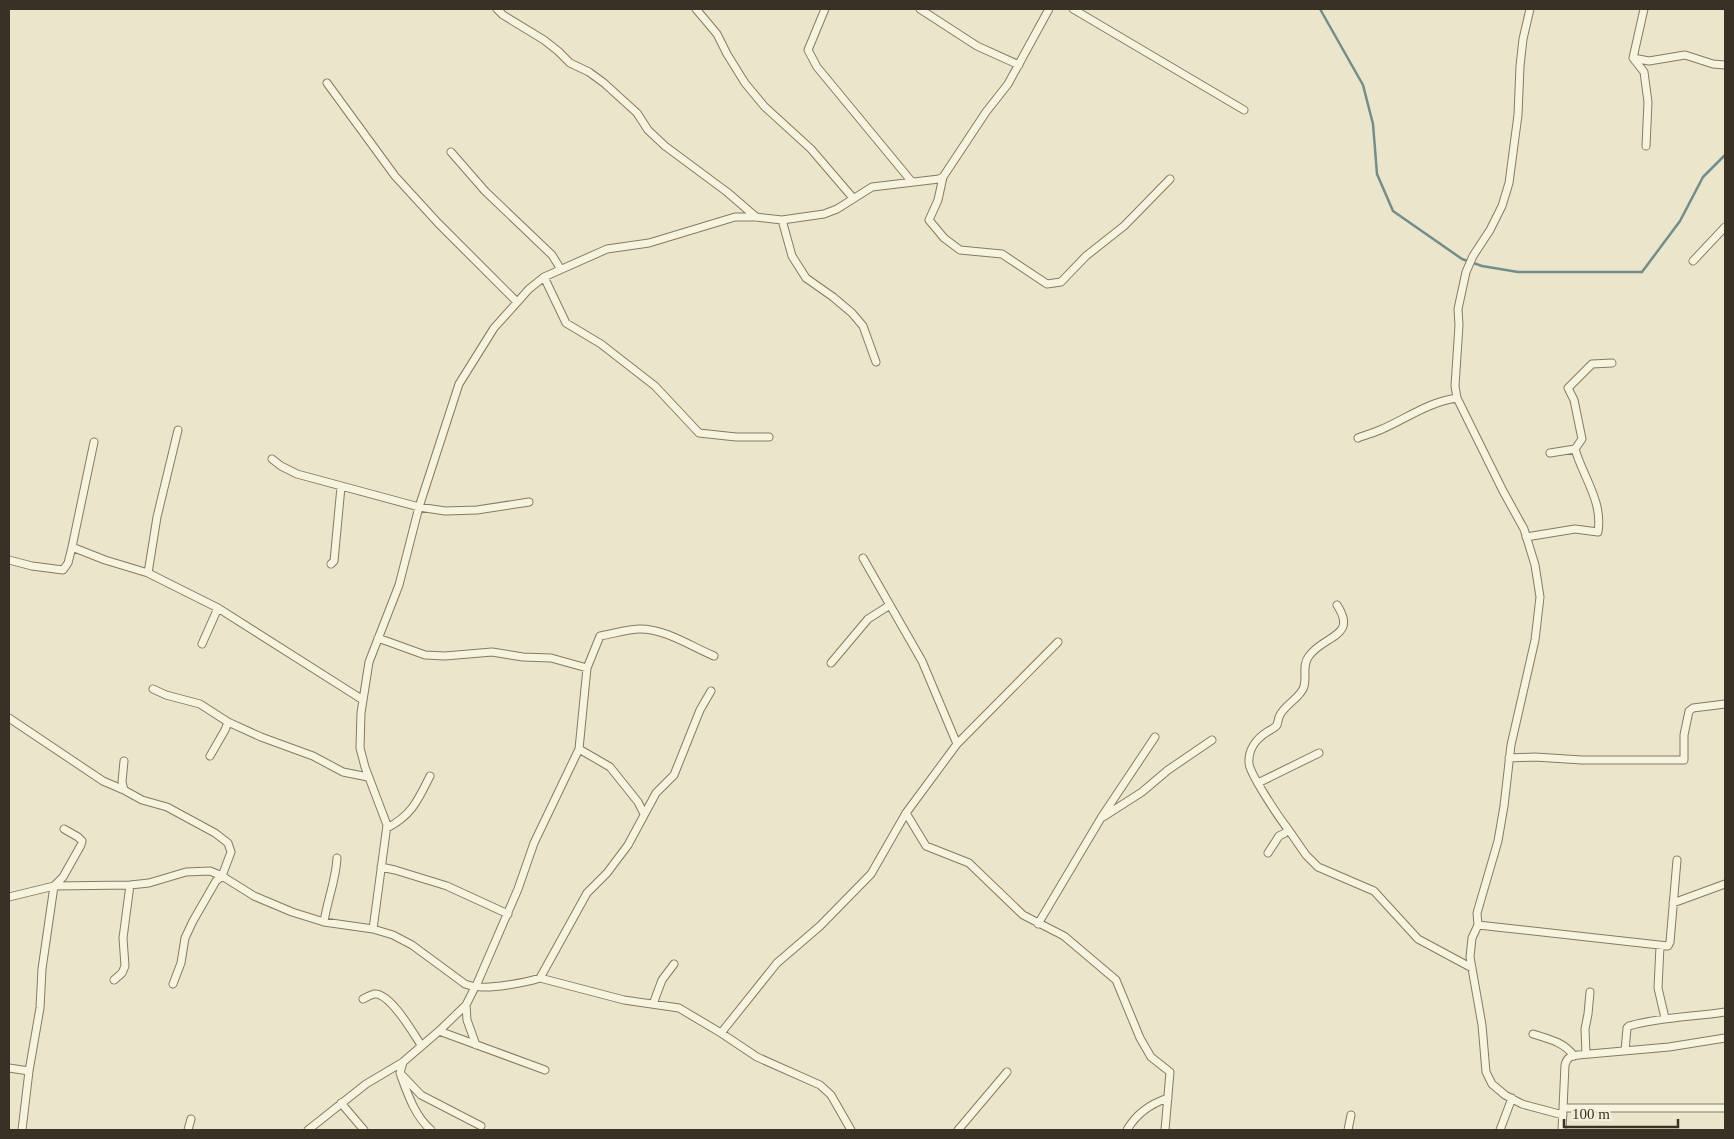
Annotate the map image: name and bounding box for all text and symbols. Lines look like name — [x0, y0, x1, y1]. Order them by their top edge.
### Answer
scale bar — [1564, 1096, 1678, 1128]
text: 100 m — [1572, 1106, 1610, 1122]

